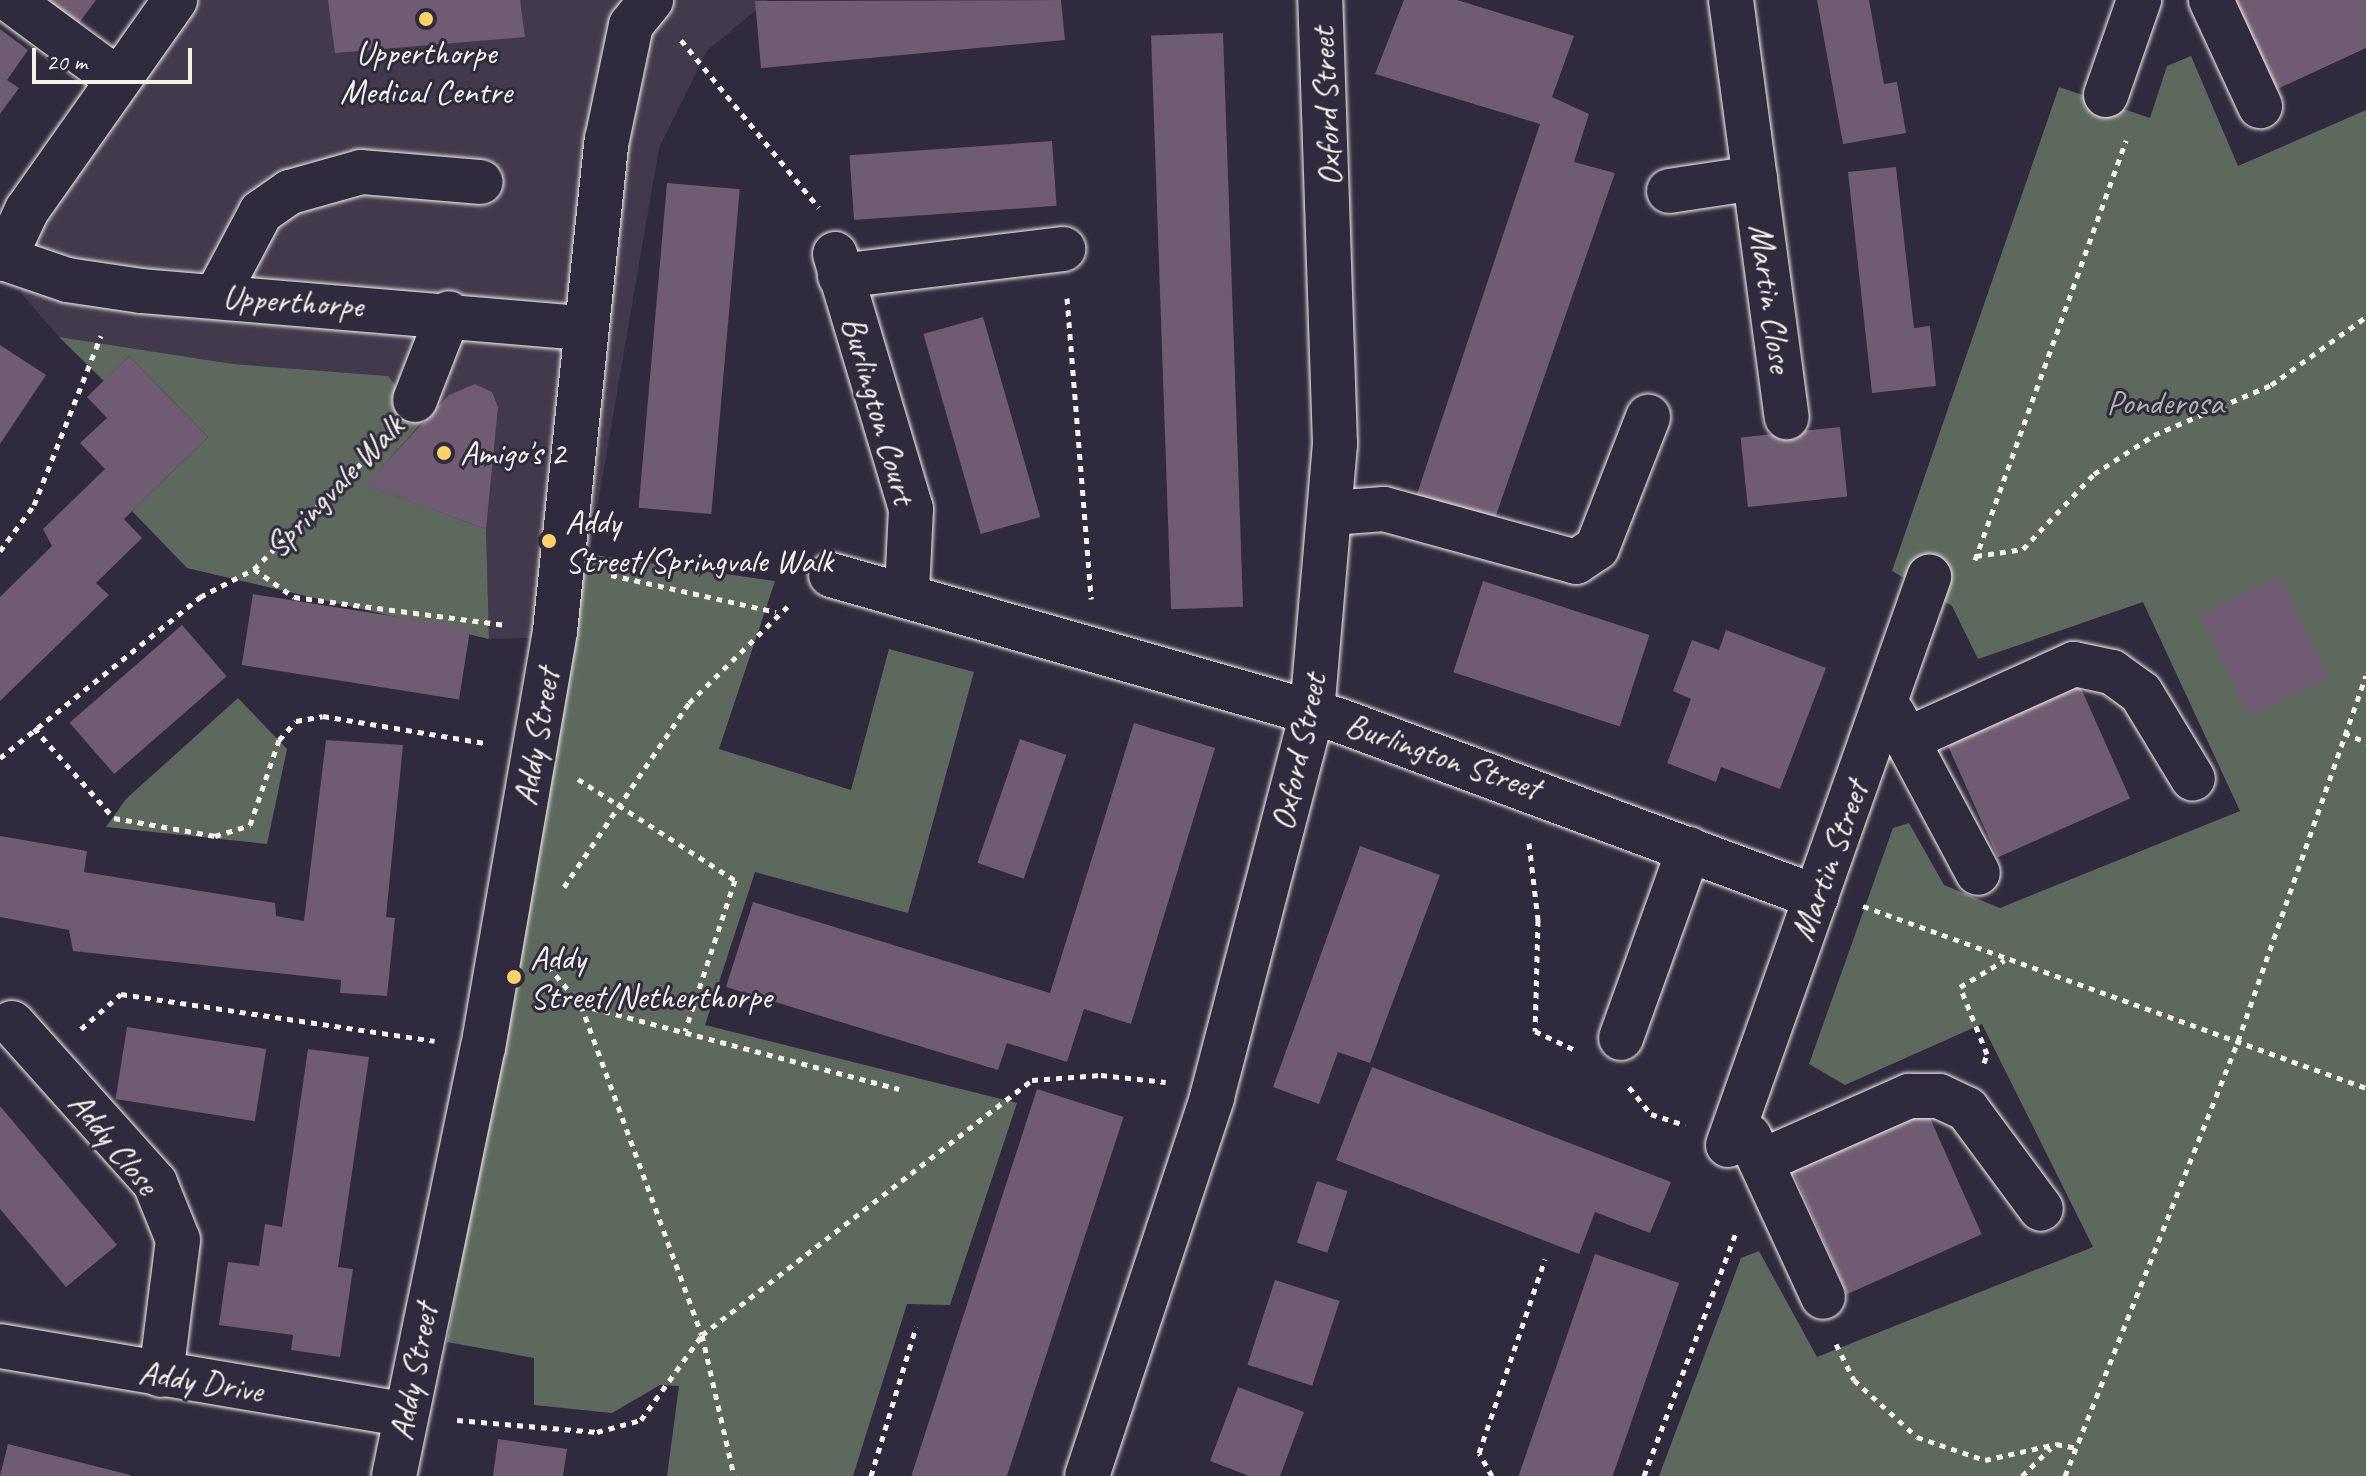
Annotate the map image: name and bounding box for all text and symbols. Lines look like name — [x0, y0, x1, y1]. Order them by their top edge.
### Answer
marker: Upperthorpe Medical Centre — [417, 10, 435, 28]
street label: Oxford Street — [1301, 26, 1351, 188]
scale bar — [36, 32, 196, 82]
place label: Upperthorpe Medical Centre — [340, 32, 512, 112]
text: 20 m — [46, 47, 87, 77]
street label: Martin Close — [1740, 221, 1802, 375]
street label: Upperthorpe — [221, 276, 365, 326]
street label: Burlington Court — [833, 312, 925, 508]
park label: Ponderosa — [2106, 383, 2224, 423]
street label: Springvale Walk — [256, 406, 412, 566]
place label: Amigo's 2 — [460, 433, 566, 473]
marker: Amigo's 2 — [435, 444, 453, 462]
place label: Addy Street/Springvale Walk — [565, 501, 833, 580]
marker: Addy Street/Springvale Walk — [540, 532, 558, 550]
street label: Addy Street — [504, 666, 568, 808]
street label: Oxford Street — [1261, 670, 1335, 834]
street label: Burlington Street — [1340, 704, 1546, 808]
street label: Martin Street — [1781, 776, 1877, 946]
place label: Addy Street/Netherthorpe — [530, 937, 772, 1016]
marker: Addy Street/Netherthorpe — [505, 968, 523, 986]
street label: Addy Close — [60, 1083, 168, 1203]
street label: Addy Street — [380, 1301, 446, 1443]
street label: Addy Drive — [136, 1351, 266, 1411]

